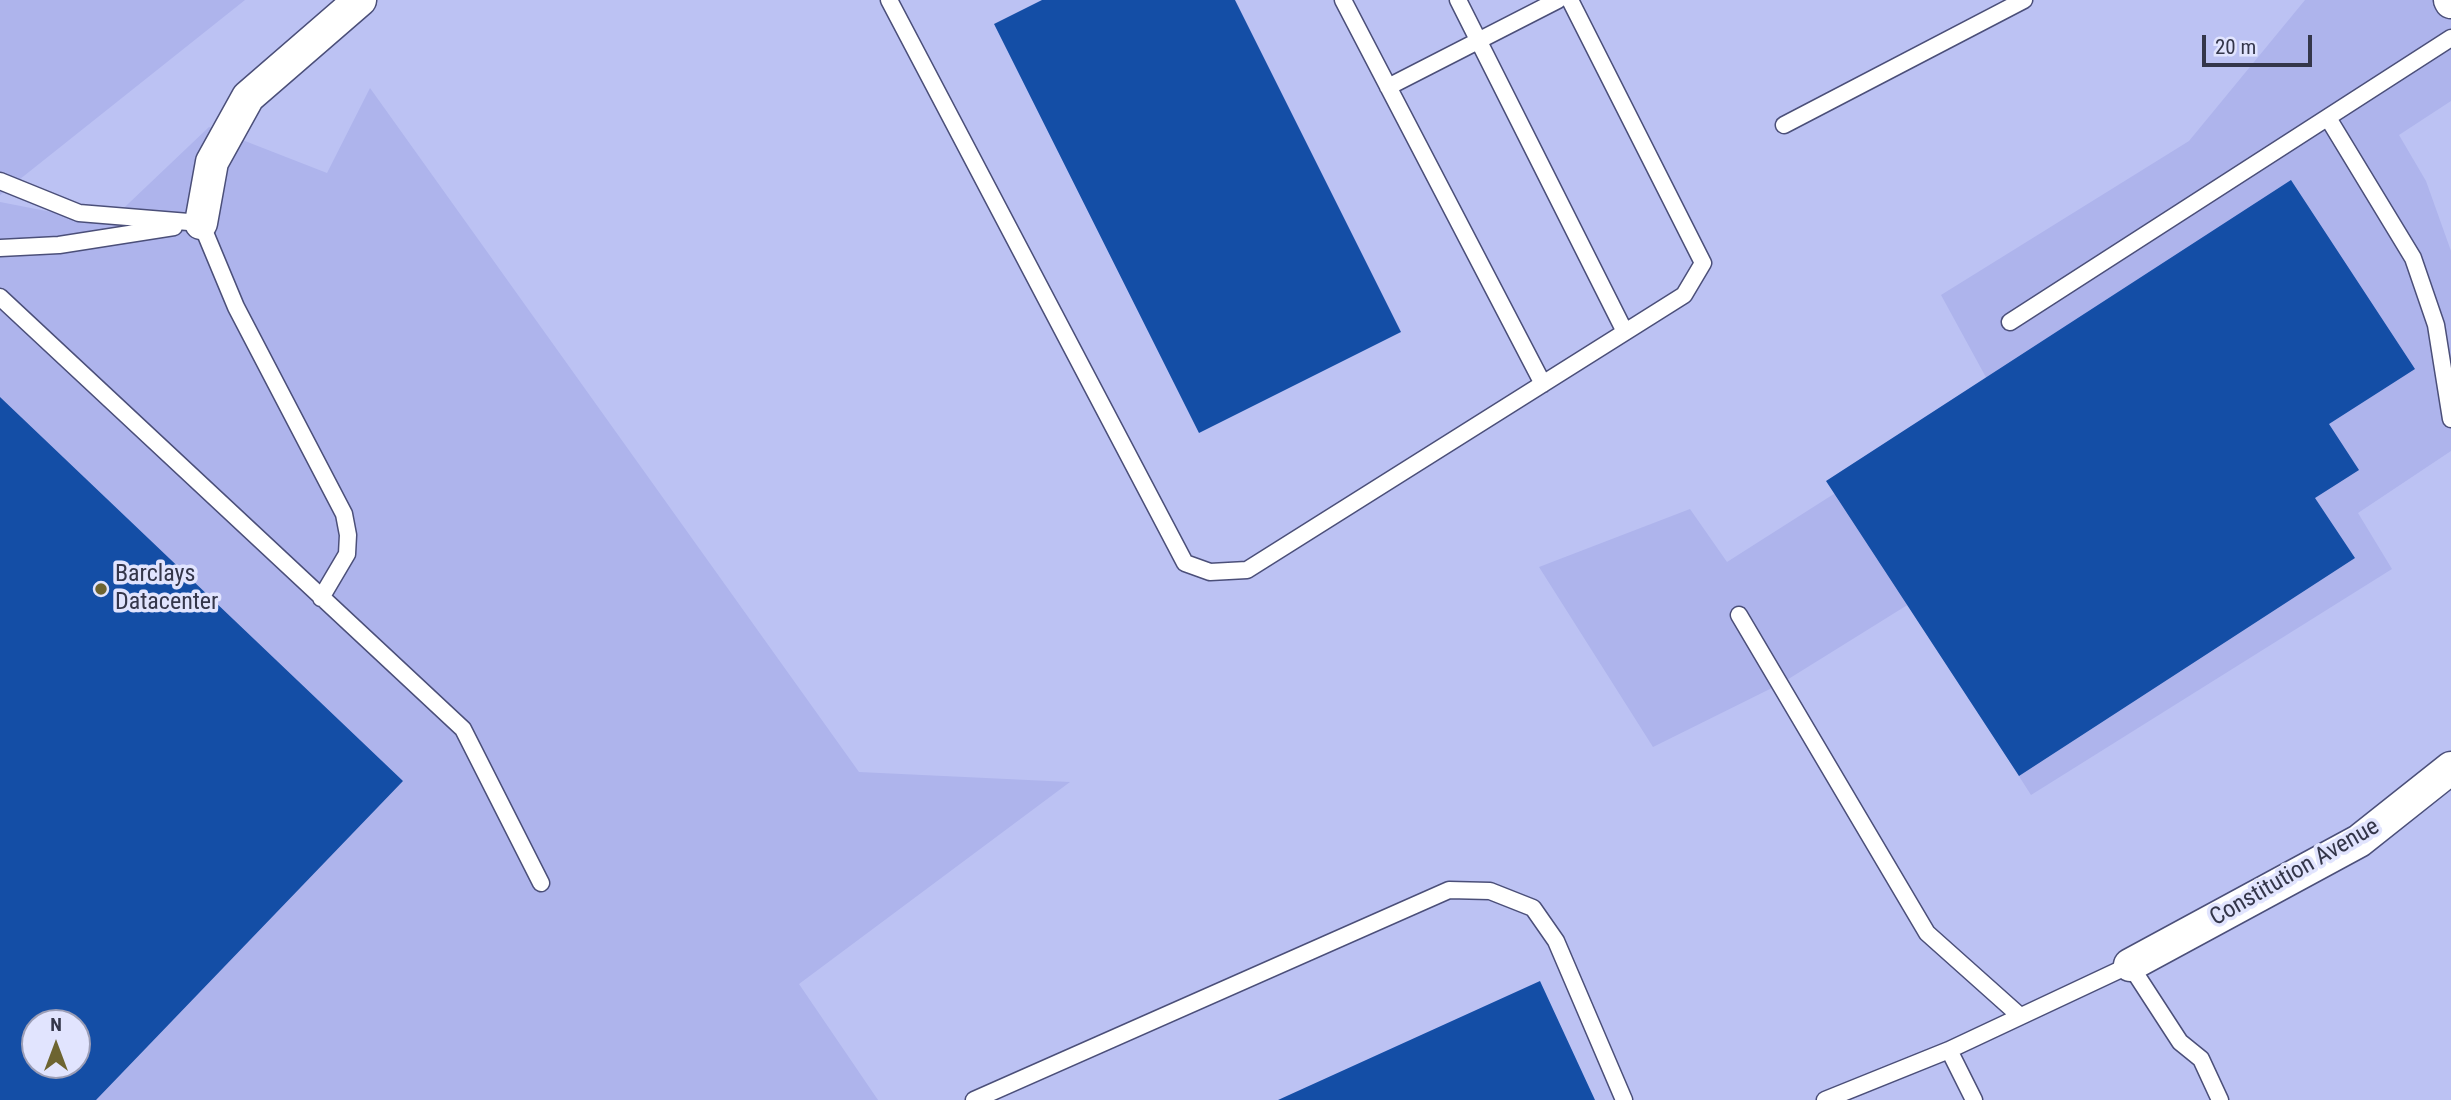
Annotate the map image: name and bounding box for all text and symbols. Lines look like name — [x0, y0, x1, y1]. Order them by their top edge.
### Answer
scale bar — [2206, 21, 2316, 65]
text: 20 m — [2215, 35, 2256, 59]
place label: Barclays Datacenter — [115, 561, 218, 617]
marker: Barclays Datacenter — [93, 581, 109, 597]
street label: Constitution Avenue — [2205, 813, 2385, 933]
north arrow — [21, 1009, 91, 1079]
text: N — [50, 1013, 62, 1036]

